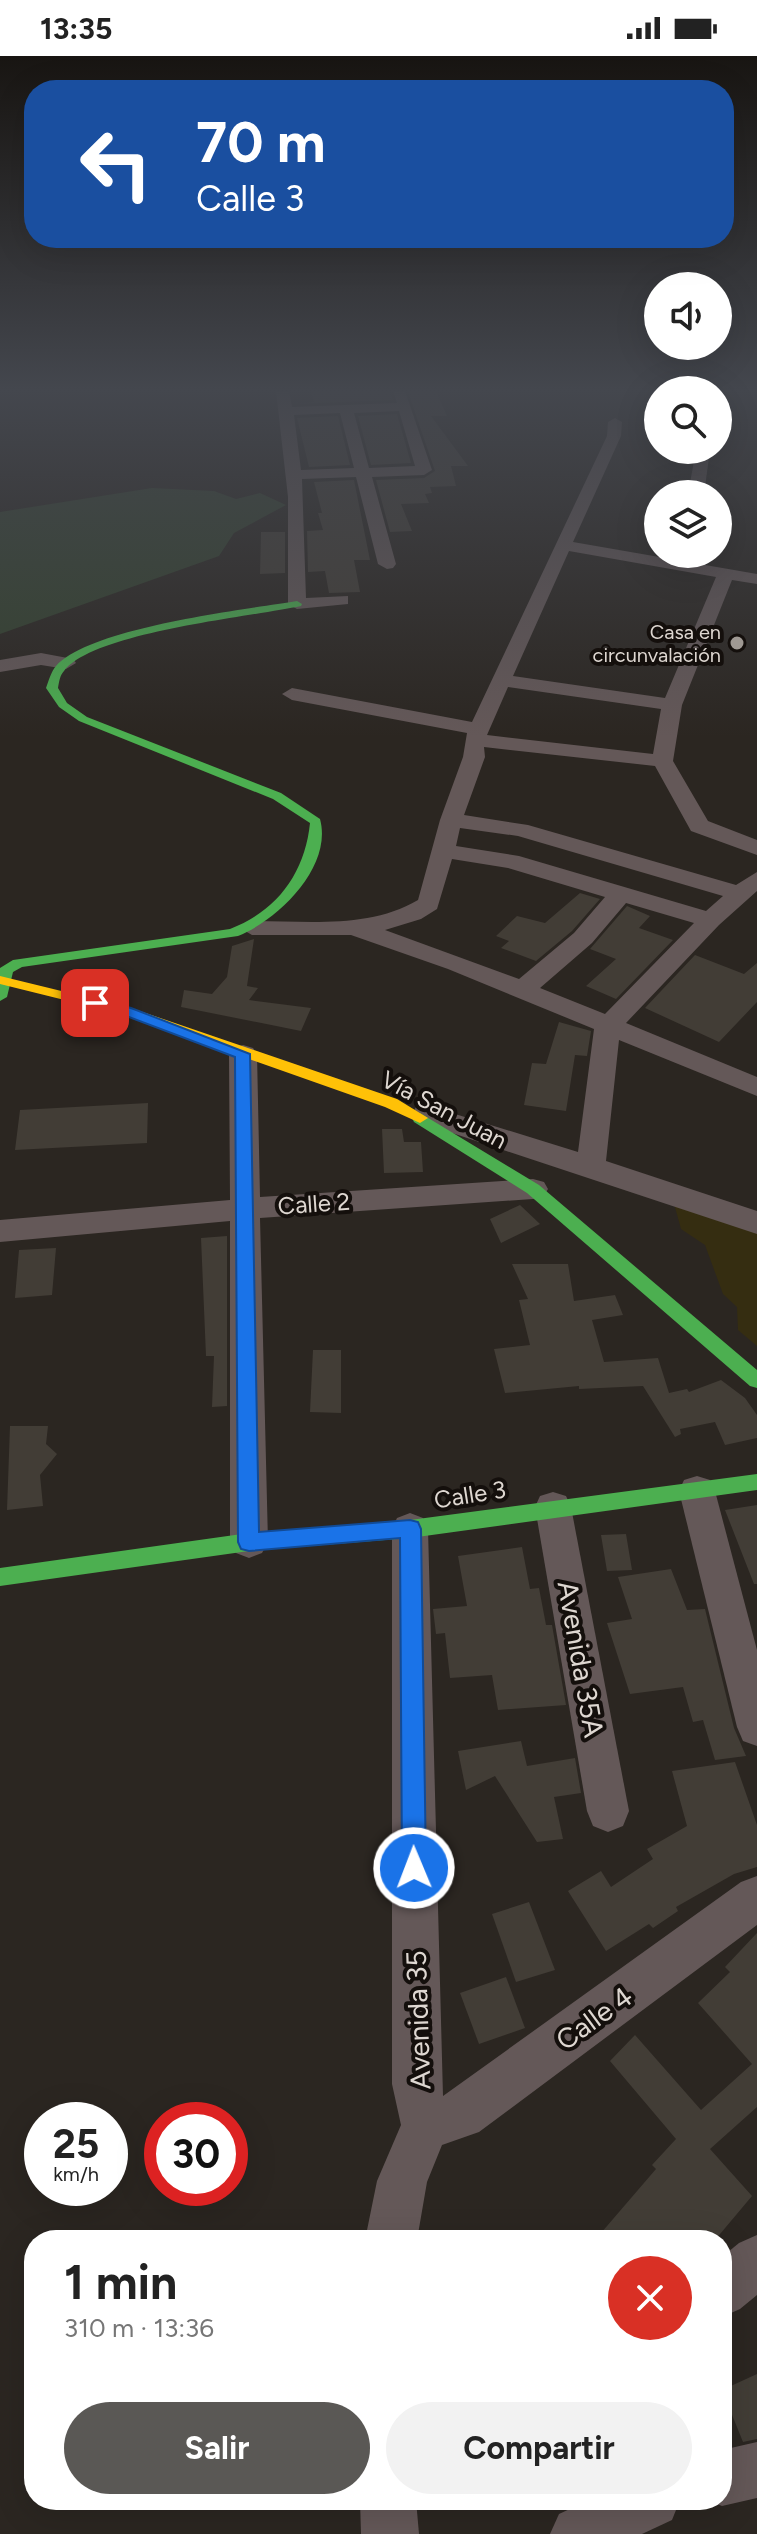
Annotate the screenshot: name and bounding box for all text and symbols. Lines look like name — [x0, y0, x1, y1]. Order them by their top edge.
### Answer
text: 13:35 — [40, 10, 112, 47]
text: 70 m — [196, 109, 326, 176]
icon: left — [64, 112, 168, 216]
text: Calle 3 — [196, 177, 304, 220]
map controls — [644, 272, 732, 568]
button: sound — [644, 272, 732, 360]
button: search — [644, 376, 732, 464]
button: layers — [644, 480, 732, 568]
place label: Casa en circunvalación — [593, 620, 721, 667]
marker: Casa en circunvalación — [728, 634, 746, 652]
pin — [61, 969, 129, 1037]
icon: arrive — [73, 981, 117, 1025]
street label: Vía San Juan — [376, 1064, 512, 1155]
street label: Calle 2 — [277, 1187, 351, 1220]
street label: Calle 3 — [432, 1475, 508, 1514]
street label: Avenida 35A — [551, 1578, 611, 1740]
position arrow — [372, 1826, 456, 1910]
street label: Avenida 35 — [399, 1950, 437, 2090]
street label: Calle 4 — [549, 1979, 639, 2057]
speed limit sign: 30 — [144, 2102, 248, 2206]
text: 25 — [53, 2120, 99, 2168]
text: km/h — [53, 2162, 99, 2186]
text: 1 min — [64, 2253, 177, 2311]
button: close — [608, 2256, 692, 2340]
text: 310 m · 13:36 — [64, 2312, 214, 2344]
button: Salir — [64, 2402, 370, 2494]
button: Compartir — [386, 2402, 692, 2494]

